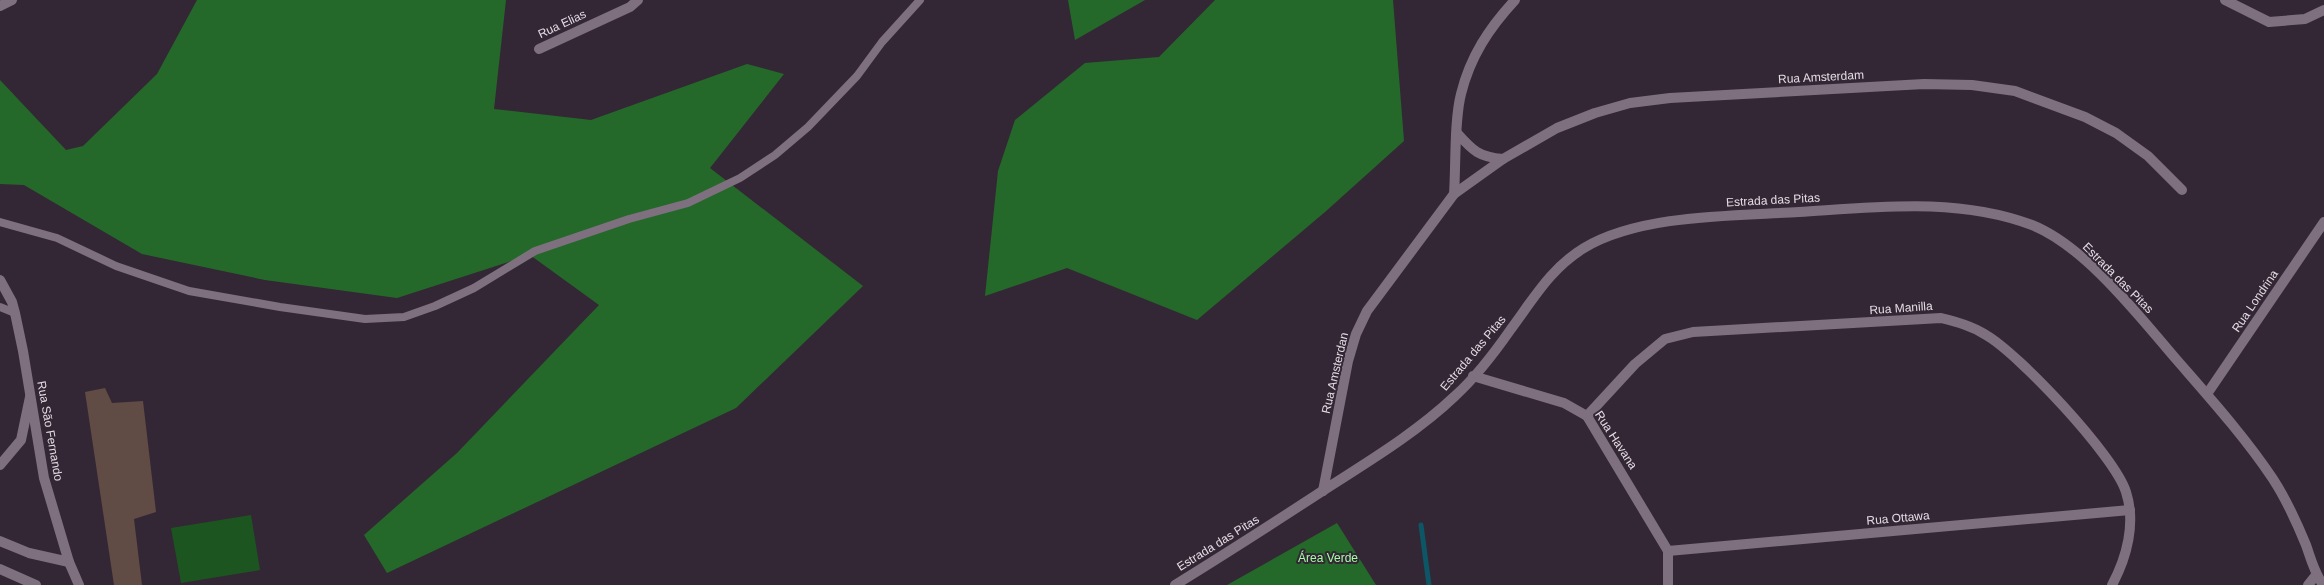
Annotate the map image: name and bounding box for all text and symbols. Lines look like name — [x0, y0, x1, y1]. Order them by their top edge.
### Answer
street label: Rua Elias — [536, 7, 588, 41]
street label: Rua Amsterdam — [1778, 68, 1864, 86]
street label: Estrada das Pitas — [1726, 191, 1820, 209]
street label: Estrada das Pitas — [2080, 240, 2156, 316]
street label: Rua Londrina — [2229, 267, 2281, 335]
street label: Rua Manilla — [1869, 299, 1933, 317]
street label: Estrada das Pitas — [1437, 312, 1509, 394]
street label: Rua Amsterdan — [1319, 331, 1351, 415]
street label: Rua São Fernando — [34, 380, 66, 482]
street label: Rua Havana — [1592, 408, 1640, 472]
street label: Rua Ottawa — [1866, 508, 1930, 528]
street label: Estrada das Pitas — [1174, 512, 1262, 574]
park label: Área Verde — [1298, 550, 1358, 565]

